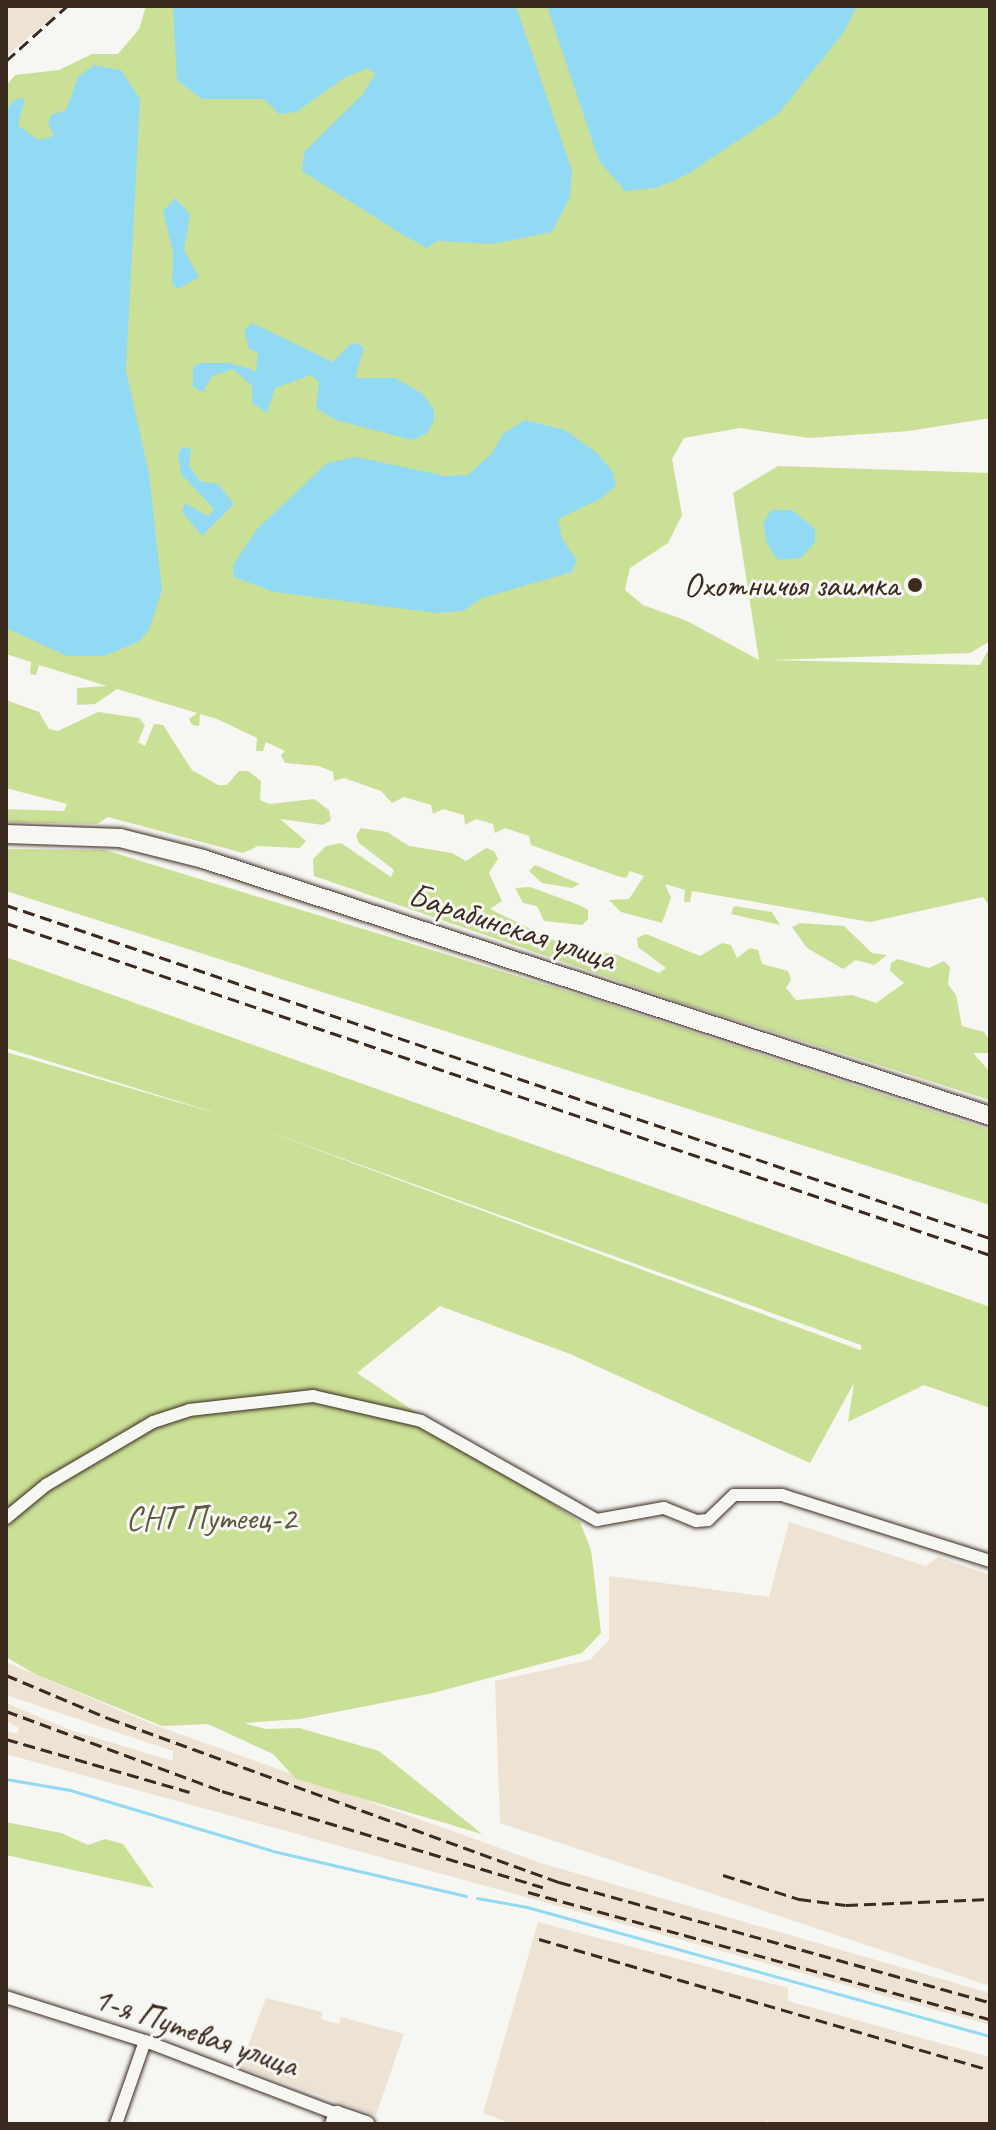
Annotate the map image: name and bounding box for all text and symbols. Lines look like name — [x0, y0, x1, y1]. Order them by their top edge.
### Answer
place label: Охотничья заимка — [682, 565, 899, 605]
marker: Охотничья заимка — [906, 576, 924, 594]
street label: Барабинская улица — [402, 873, 622, 979]
park label: СНТ Путеец-2 — [126, 1498, 296, 1538]
street label: 1-я Путевая улица — [87, 1976, 305, 2086]

